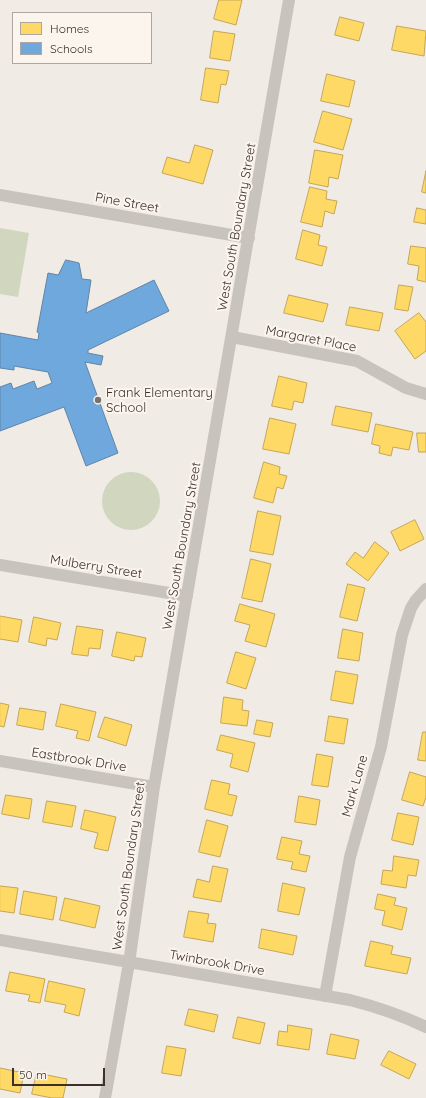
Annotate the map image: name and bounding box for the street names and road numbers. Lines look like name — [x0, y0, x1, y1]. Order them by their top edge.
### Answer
street label: West South Boundary Street — [215, 142, 259, 312]
street label: Pine Street — [94, 190, 160, 216]
street label: Margaret Place — [264, 323, 358, 355]
street label: West South Boundary Street — [160, 461, 204, 631]
street label: Mulberry Street — [49, 552, 143, 582]
street label: Eastbrook Drive — [30, 745, 128, 775]
street label: Mark Lane — [339, 753, 371, 819]
street label: West South Boundary Street — [109, 781, 149, 951]
street label: Twinbrook Drive — [168, 947, 266, 979]

